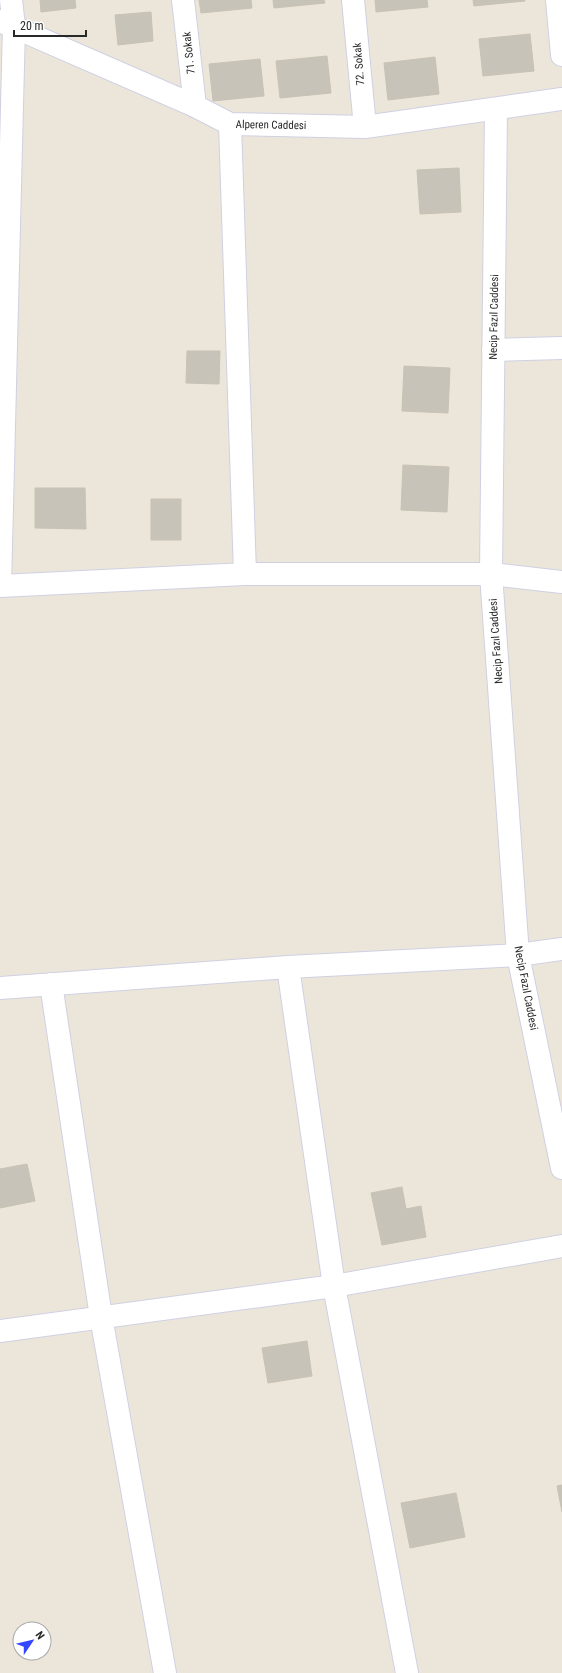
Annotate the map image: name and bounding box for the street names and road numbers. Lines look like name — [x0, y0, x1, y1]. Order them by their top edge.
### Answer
street label: 71. Sokak — [180, 31, 198, 75]
street label: 72. Sokak — [351, 42, 367, 86]
street label: Alperen Caddesi — [235, 118, 307, 132]
street label: Necip Fazıl Caddesi — [487, 274, 501, 360]
street label: Necip Fazıl Caddesi — [487, 598, 505, 684]
street label: Necip Fazıl Caddesi — [511, 945, 541, 1031]

